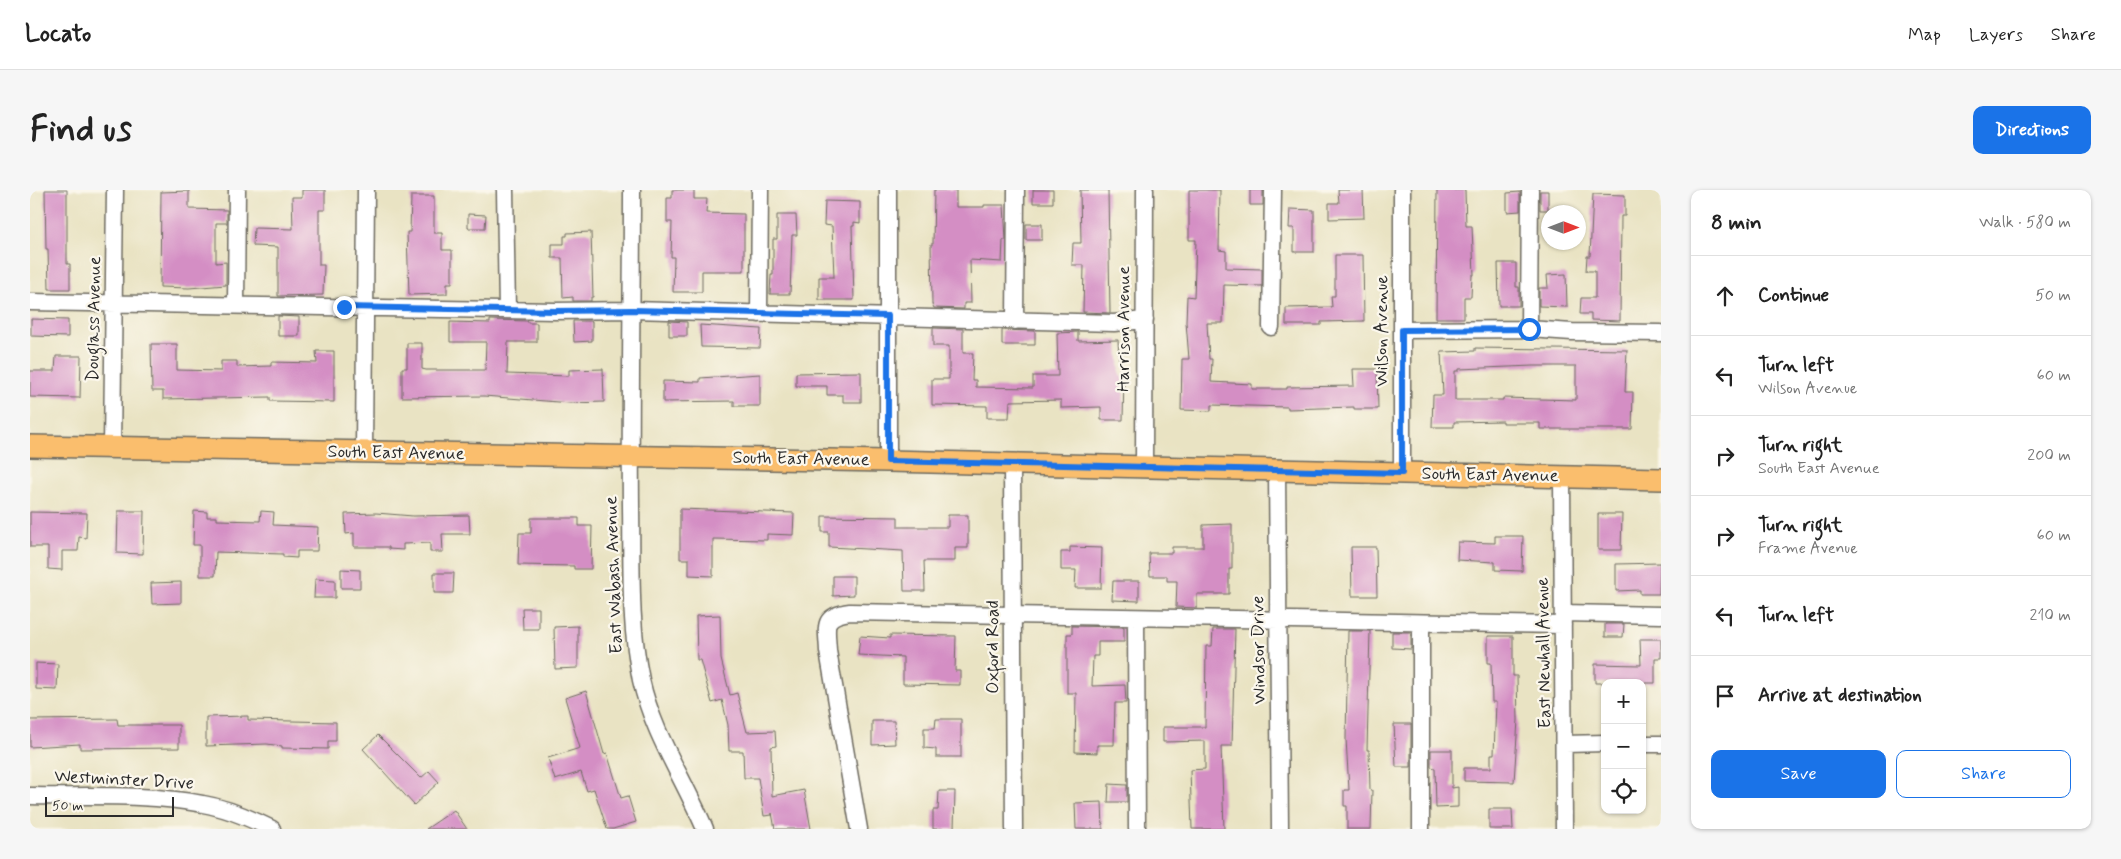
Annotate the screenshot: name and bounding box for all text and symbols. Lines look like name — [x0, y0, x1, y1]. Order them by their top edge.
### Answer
text: Locato — [25, 19, 91, 50]
text: Map — [1908, 23, 1941, 47]
text: Layers — [1969, 23, 2023, 47]
text: Share — [2051, 23, 2096, 47]
button: Directions — [1973, 106, 2091, 154]
text: Find us — [30, 107, 132, 153]
north arrow — [1541, 205, 1586, 250]
text: 8 min — [1711, 209, 1762, 237]
text: Walk · 580 m — [1979, 212, 2071, 233]
street label: Douglass Avenue — [81, 256, 109, 382]
street label: Harrison Avenue — [1112, 266, 1136, 392]
street label: Wilson Avenue — [1370, 275, 1394, 387]
icon: ahead — [1711, 282, 1739, 310]
text: Continue — [1758, 283, 1829, 308]
text: 50 m — [2035, 285, 2071, 306]
route end — [333, 296, 356, 319]
route start — [1518, 318, 1541, 341]
text: Turn left — [1758, 353, 1834, 378]
icon: left — [1711, 362, 1739, 390]
text: 60 m — [2037, 365, 2071, 386]
text: Wilson Avenue — [1758, 378, 1857, 399]
text: Turn right — [1758, 433, 1842, 458]
street label: South East Avenue — [327, 440, 465, 466]
icon: right — [1711, 442, 1739, 470]
text: 200 m — [2027, 445, 2071, 466]
street label: South East Avenue — [732, 446, 870, 472]
text: South East Avenue — [1758, 458, 1880, 479]
street label: South East Avenue — [1421, 462, 1559, 488]
street label: East Wabash Avenue — [599, 496, 629, 654]
text: Turn right — [1758, 513, 1842, 538]
icon: right — [1711, 522, 1739, 550]
text: 60 m — [2037, 525, 2071, 546]
text: Frame Avenue — [1758, 538, 1858, 559]
street label: East Newhall Avenue — [1531, 577, 1557, 729]
street label: Windsor Drive — [1246, 596, 1272, 704]
street label: Oxford Road — [981, 600, 1007, 694]
icon: left — [1711, 602, 1739, 630]
text: Turn left — [1758, 603, 1834, 628]
text: 210 m — [2030, 605, 2071, 626]
map controls — [1601, 679, 1646, 814]
button: + — [1601, 679, 1646, 724]
icon: arrive — [1711, 682, 1739, 710]
text: Arrive at destination — [1758, 683, 1922, 708]
button: − — [1601, 724, 1646, 769]
button: Save — [1711, 750, 1886, 798]
button: Share — [1896, 750, 2071, 798]
street label: Westminster Drive — [54, 764, 194, 796]
button: locate — [1601, 769, 1646, 814]
scale bar — [45, 794, 174, 817]
text: 50 m — [52, 797, 83, 815]

